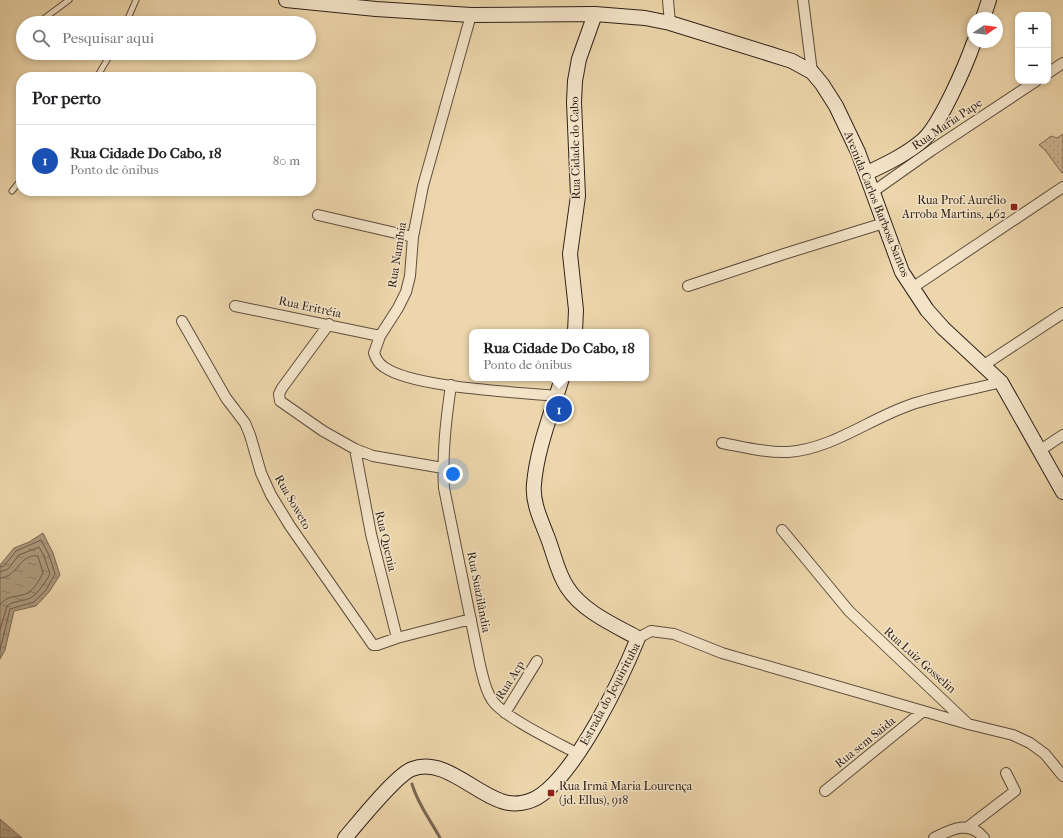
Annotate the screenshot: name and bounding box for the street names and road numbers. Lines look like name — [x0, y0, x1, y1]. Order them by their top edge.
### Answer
street label: Rua Maria Pape — [909, 95, 985, 153]
street label: Rua Cidade do Cabo — [567, 96, 583, 200]
street label: Avenida Carlos Barbosa Santos — [841, 128, 913, 280]
street label: Rua Namíbia — [385, 221, 409, 289]
street label: Rua Eritréia — [277, 294, 343, 321]
street label: Rua Soweto — [272, 472, 314, 532]
street label: Rua Quenia — [372, 510, 400, 573]
street label: Rua Suazilândia — [464, 550, 494, 634]
street label: Rua Luiz Gosselin — [881, 624, 959, 696]
street label: Estrada do Jequirituba — [577, 640, 643, 748]
street label: Rua Acp — [493, 658, 528, 702]
street label: Rua sem Saida — [832, 713, 898, 771]

